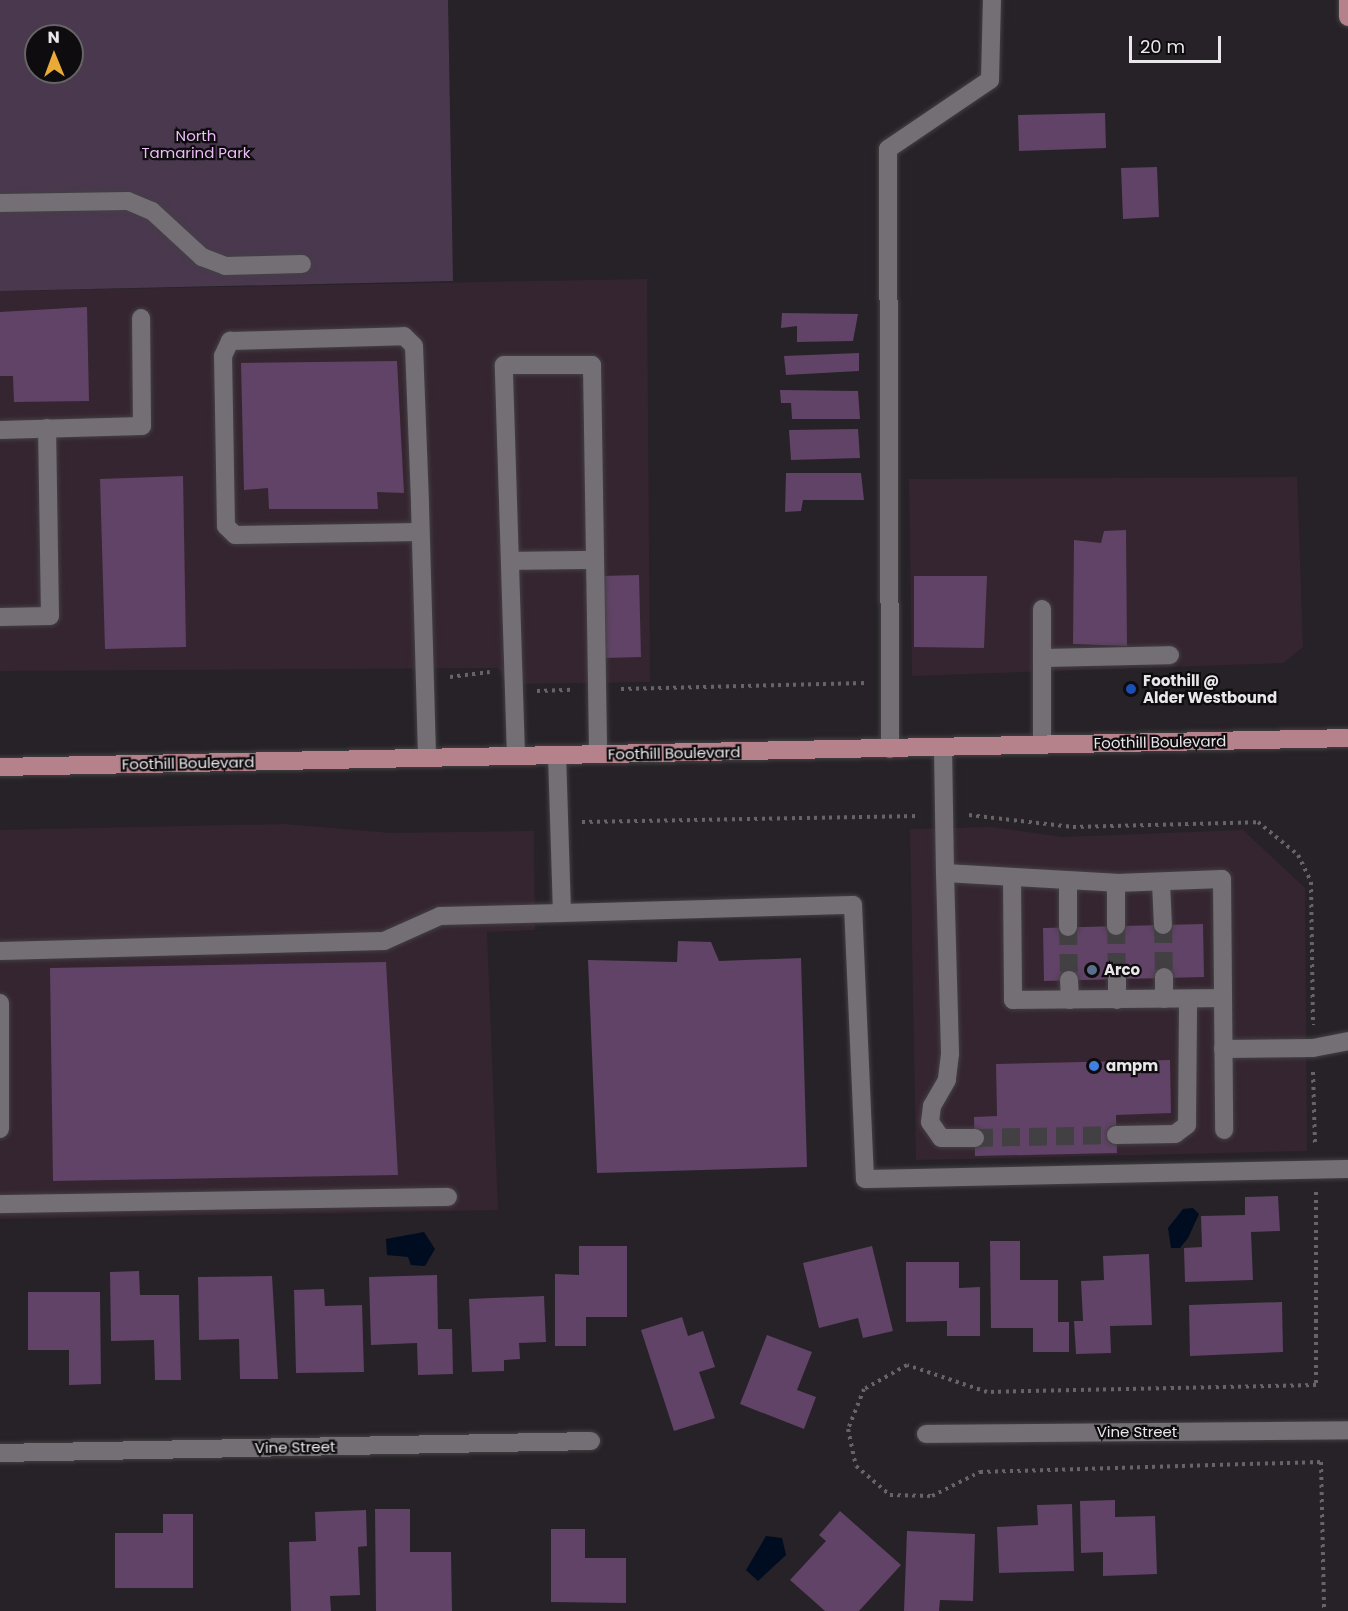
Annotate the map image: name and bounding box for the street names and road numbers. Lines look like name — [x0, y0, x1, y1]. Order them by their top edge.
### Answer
street label: Foothill Boulevard — [1094, 732, 1226, 752]
street label: Foothill Boulevard — [608, 743, 740, 763]
street label: Foothill Boulevard — [122, 753, 254, 773]
street label: Vine Street — [1097, 1423, 1177, 1441]
street label: Vine Street — [255, 1437, 335, 1457]

